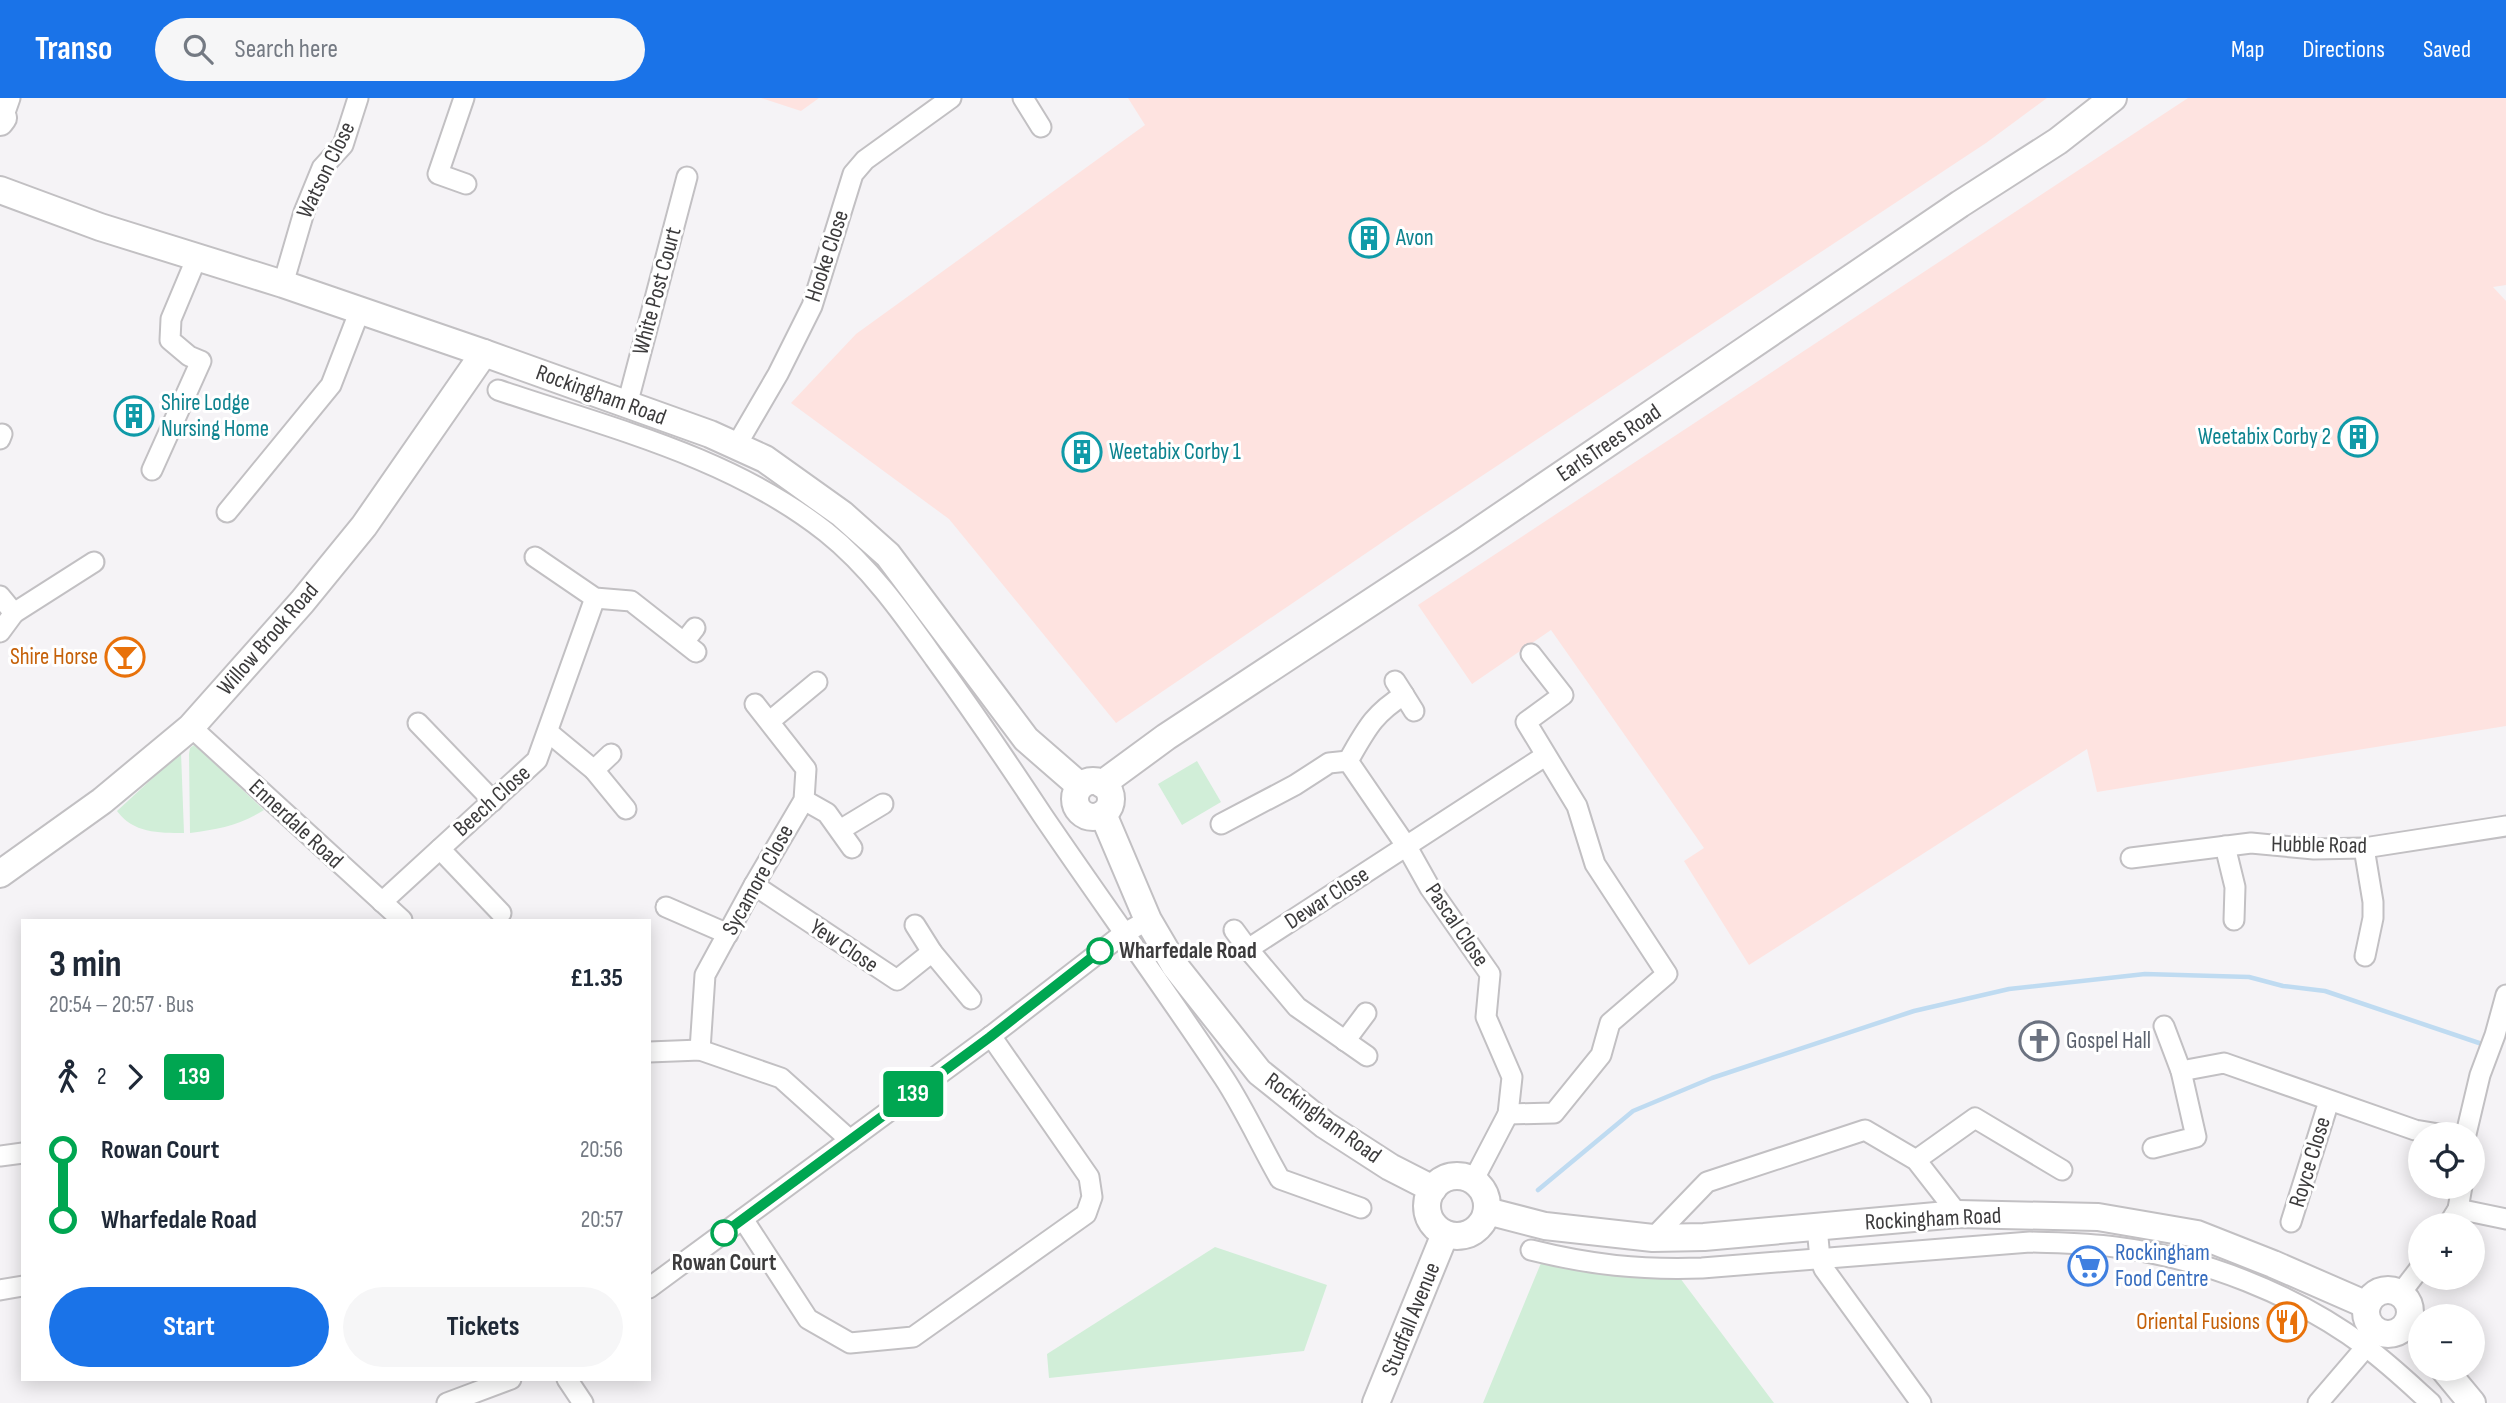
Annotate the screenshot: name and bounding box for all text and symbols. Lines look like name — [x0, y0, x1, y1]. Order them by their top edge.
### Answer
search box — [155, 18, 645, 81]
text: Transo — [35, 29, 113, 69]
icon: search — [179, 30, 217, 68]
text: Search here — [235, 34, 338, 65]
text: Map — [2231, 35, 2264, 64]
text: Directions — [2302, 35, 2385, 64]
text: Saved — [2423, 35, 2471, 64]
street label: Watson Close — [291, 117, 361, 223]
street label: Hooke Close — [799, 207, 855, 305]
building icon: Avon — [1348, 217, 1390, 259]
street label: White Post Court — [627, 224, 687, 358]
place label: Avon — [1395, 224, 1434, 252]
street label: Rockingham Road — [532, 358, 670, 432]
place label: Shire Lodge Nursing Home — [161, 389, 269, 443]
building icon: Shire Lodge Nursing Home — [113, 395, 155, 437]
street label: EarlsTrees Road — [1552, 398, 1666, 488]
building icon: Weetabix Corby 2 — [2337, 416, 2379, 458]
place label: Weetabix Corby 2 — [2198, 423, 2331, 451]
building icon: Weetabix Corby 1 — [1061, 431, 1103, 473]
place label: Weetabix Corby 1 — [1109, 438, 1241, 466]
street label: Willow Brook Road — [211, 577, 325, 701]
bar icon: Shire Horse — [104, 636, 146, 678]
place label: Shire Horse — [10, 643, 98, 671]
street label: Beech Close — [448, 759, 536, 843]
street label: Ennerdale Road — [243, 773, 349, 875]
street label: Sycamore Close — [716, 820, 800, 940]
street label: Hubble Road — [2271, 830, 2367, 860]
street label: Dewar Close — [1280, 860, 1374, 936]
street label: Pascal Close — [1419, 878, 1495, 972]
street label: Yew Close — [804, 913, 884, 979]
place label: Wharfedale Road — [1119, 937, 1257, 965]
marker: Wharfedale Road — [1087, 938, 1113, 964]
text: 3 min — [49, 942, 122, 987]
text: £1.35 — [570, 963, 623, 994]
text: 20:54 – 20:57 · Bus — [49, 991, 194, 1019]
church icon: Gospel Hall — [2018, 1020, 2060, 1062]
place label: Gospel Hall — [2066, 1027, 2151, 1055]
icon: walk — [49, 1058, 87, 1096]
icon: forward — [116, 1058, 154, 1096]
text: 139 — [178, 1062, 210, 1091]
text: 2 — [97, 1063, 106, 1091]
street label: Rockingham Road — [1260, 1067, 1386, 1169]
line badge: 139 — [873, 1071, 953, 1117]
text: 139 — [897, 1079, 929, 1108]
street label: Royce Close — [2283, 1113, 2337, 1211]
map controls — [2408, 1122, 2485, 1381]
button: locate — [2408, 1122, 2485, 1199]
text: Rowan Court — [101, 1135, 219, 1166]
text: 20:56 — [580, 1136, 623, 1164]
street label: Rockingham Road — [1864, 1201, 2002, 1237]
text: Wharfedale Road — [101, 1205, 257, 1236]
text: 20:57 — [581, 1206, 623, 1234]
button: + — [2408, 1213, 2485, 1290]
marker: Rowan Court — [711, 1220, 737, 1246]
place label: Rockingham Food Centre — [2115, 1239, 2210, 1293]
supermarket icon: Rockingham Food Centre — [2067, 1245, 2109, 1287]
place label: Rowan Court — [672, 1249, 777, 1277]
street label: Studfall Avenue — [1376, 1258, 1446, 1380]
button: Start — [49, 1287, 329, 1367]
button: Tickets — [343, 1287, 623, 1367]
restaurant icon: Oriental Fusions — [2266, 1301, 2308, 1343]
button: − — [2408, 1304, 2485, 1381]
place label: Oriental Fusions — [2136, 1308, 2260, 1336]

